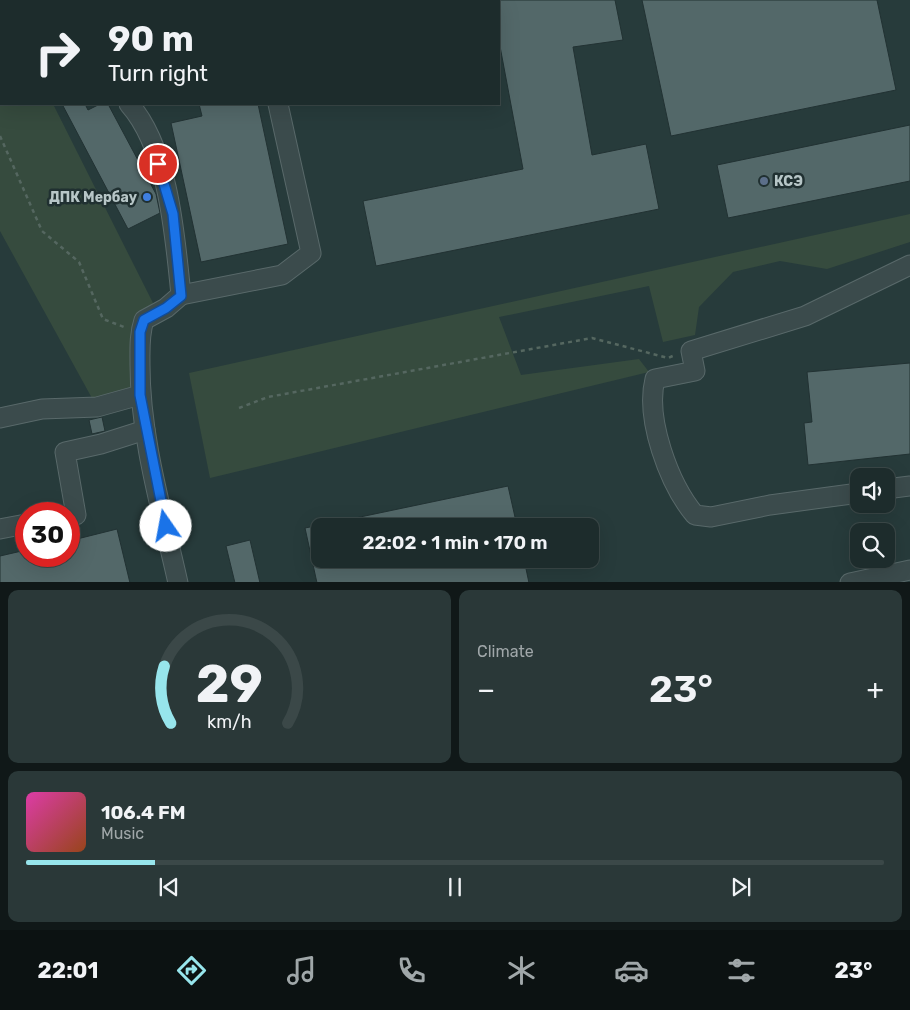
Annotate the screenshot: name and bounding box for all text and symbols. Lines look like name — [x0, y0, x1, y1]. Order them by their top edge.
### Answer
text: 90 m — [108, 18, 194, 60]
icon: right — [25, 20, 90, 85]
text: Turn right — [108, 60, 208, 87]
pin — [137, 143, 179, 185]
icon: arrive — [144, 150, 172, 178]
place label: КСЭ — [774, 173, 803, 190]
marker: КСЭ — [758, 175, 770, 187]
place label: ДПК Мербау — [49, 189, 138, 206]
marker: ДПК Мербау — [141, 191, 153, 203]
map controls — [850, 468, 895, 568]
button: sound — [850, 468, 895, 513]
position arrow — [139, 499, 191, 551]
speed limit sign: 30 — [15, 502, 80, 567]
button: search — [850, 523, 895, 568]
text: 22:02 · 1 min · 170 m — [362, 531, 548, 554]
text: Climate — [477, 642, 534, 661]
text: 29 — [196, 653, 263, 715]
text: 23° — [649, 666, 713, 712]
text: − — [477, 673, 495, 706]
text: + — [867, 673, 884, 706]
text: km/h — [207, 711, 252, 732]
text: 106.4 FM — [101, 801, 186, 824]
text: Music — [101, 824, 144, 843]
icon: previous — [155, 873, 183, 901]
icon: pause — [441, 873, 469, 901]
icon: next — [727, 873, 755, 901]
icon: directions — [174, 953, 209, 988]
icon: music — [284, 953, 319, 988]
icon: phone — [394, 953, 429, 988]
icon: climate — [504, 953, 539, 988]
icon: car — [614, 953, 649, 988]
icon: filters — [724, 953, 759, 988]
text: 22:01 — [38, 957, 98, 984]
text: 23° — [834, 957, 872, 984]

